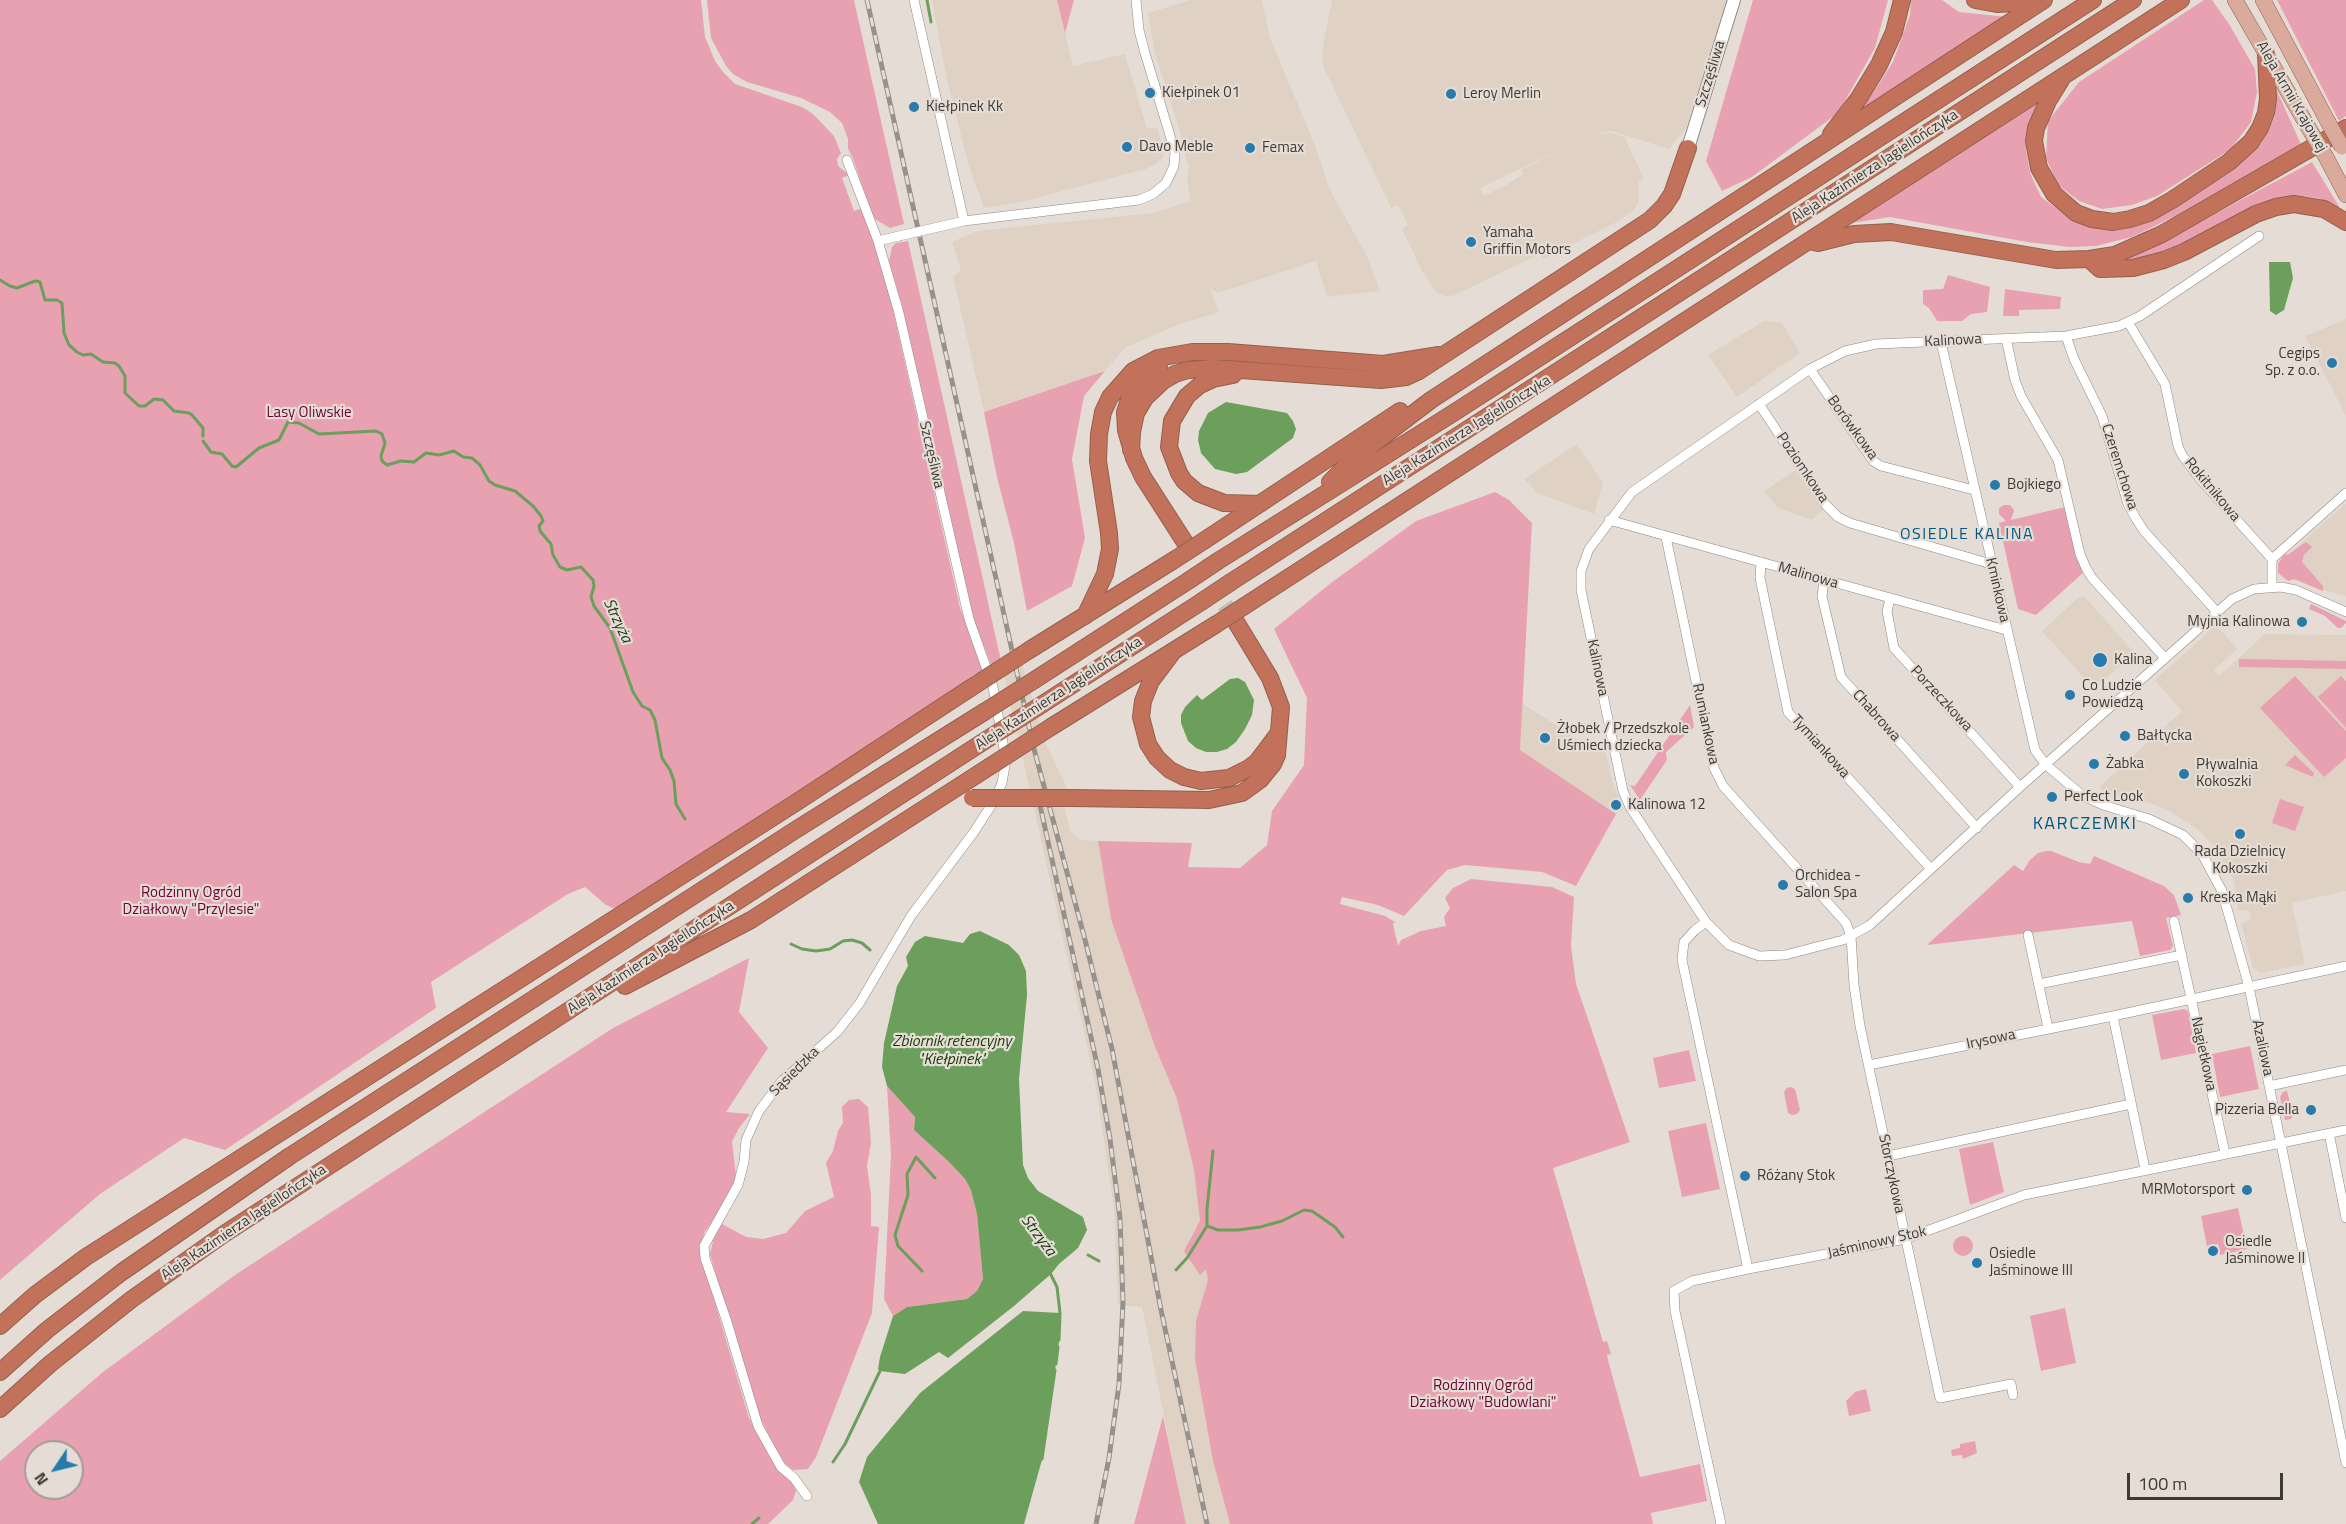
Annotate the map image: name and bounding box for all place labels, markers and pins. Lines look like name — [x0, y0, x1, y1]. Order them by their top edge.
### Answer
place label: Kiełpinek 01 — [1162, 84, 1240, 102]
place label: Leroy Merlin — [1463, 85, 1541, 103]
marker: Kiełpinek 01 — [1143, 86, 1157, 100]
marker: Leroy Merlin — [1444, 87, 1458, 101]
place label: Kiełpinek Kk — [926, 98, 1003, 116]
marker: Kiełpinek Kk — [907, 100, 921, 114]
place label: Davo Meble — [1139, 138, 1213, 156]
place label: Femax — [1262, 139, 1304, 157]
marker: Davo Meble — [1120, 140, 1134, 154]
marker: Femax — [1243, 141, 1257, 155]
place label: Yamaha Griffin Motors — [1483, 224, 1571, 259]
marker: Yamaha Griffin Motors — [1464, 235, 1478, 249]
place label: Cegips Sp. z o.o. — [2265, 345, 2320, 380]
marker: Cegips Sp. z o.o. — [2325, 356, 2339, 370]
place label: Bojkiego — [2007, 476, 2061, 494]
marker: Bojkiego — [1988, 478, 2002, 492]
place label: Myjnia Kalinowa — [2187, 613, 2290, 631]
marker: Myjnia Kalinowa — [2295, 615, 2309, 629]
marker: Kalina — [2091, 651, 2109, 669]
place label: Kalina — [2114, 651, 2152, 669]
place label: Co Ludzie Powiedzą — [2082, 677, 2143, 712]
marker: Co Ludzie Powiedzą — [2063, 688, 2077, 702]
place label: Żłobek / Przedszkole Uśmiech dziecka — [1557, 720, 1689, 755]
place label: Bałtycka — [2137, 727, 2192, 745]
marker: Bałtycka — [2118, 729, 2132, 743]
marker: Żłobek / Przedszkole Uśmiech dziecka — [1538, 731, 1552, 745]
place label: Żabka — [2106, 755, 2144, 773]
place label: Pływalnia Kokoszki — [2196, 756, 2258, 791]
marker: Żabka — [2087, 757, 2101, 771]
marker: Pływalnia Kokoszki — [2177, 767, 2191, 781]
place label: Perfect Look — [2064, 788, 2143, 806]
marker: Perfect Look — [2045, 790, 2059, 804]
place label: Kalinowa 12 — [1628, 796, 1706, 814]
marker: Kalinowa 12 — [1609, 798, 1623, 812]
marker: Rada Dzielnicy Kokoszki — [2233, 827, 2247, 841]
place label: Rada Dzielnicy Kokoszki — [2194, 843, 2286, 878]
place label: Orchidea - Salon Spa — [1795, 867, 1861, 902]
marker: Orchidea - Salon Spa — [1776, 878, 1790, 892]
place label: Kreska Mąki — [2200, 889, 2277, 907]
marker: Kreska Mąki — [2181, 891, 2195, 905]
place label: Pizzeria Bella — [2215, 1101, 2299, 1119]
marker: Pizzeria Bella — [2304, 1103, 2318, 1117]
place label: Różany Stok — [1757, 1167, 1835, 1185]
marker: Różany Stok — [1738, 1169, 1752, 1183]
place label: MRMotorsport — [2141, 1181, 2235, 1199]
marker: MRMotorsport — [2240, 1183, 2254, 1197]
place label: Osiedle Jaśminowe II — [2225, 1233, 2305, 1268]
marker: Osiedle Jaśminowe II — [2206, 1244, 2220, 1258]
place label: Osiedle Jaśminowe III — [1989, 1245, 2073, 1280]
marker: Osiedle Jaśminowe III — [1970, 1256, 1984, 1270]

